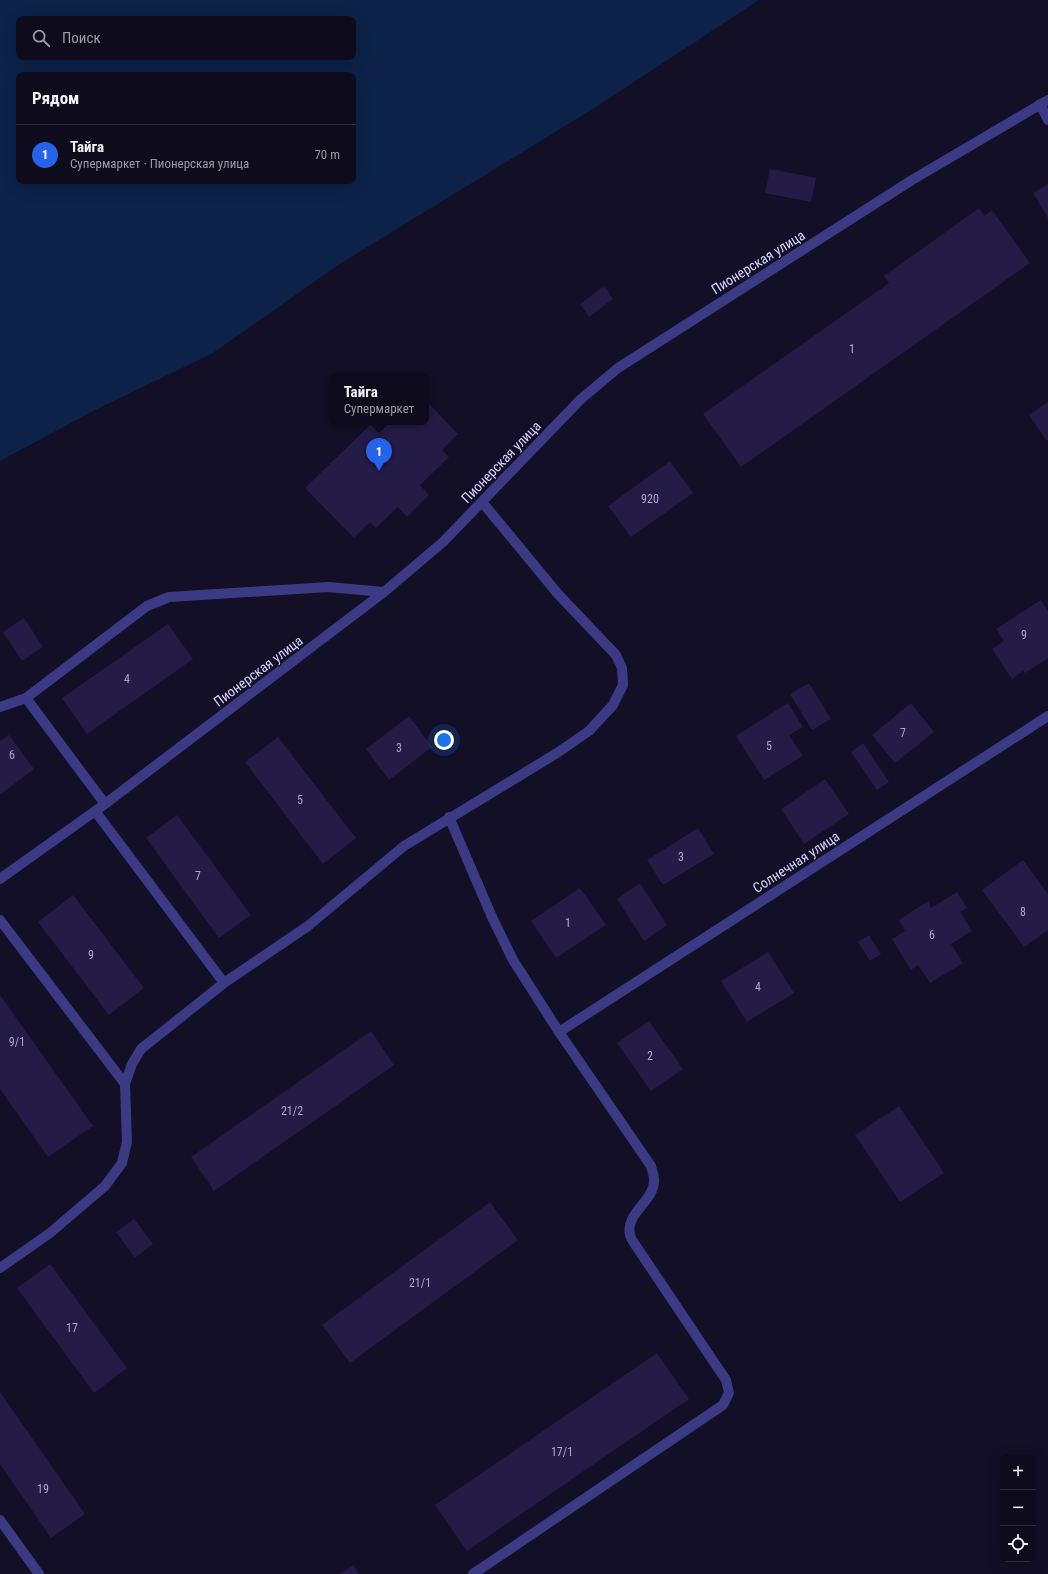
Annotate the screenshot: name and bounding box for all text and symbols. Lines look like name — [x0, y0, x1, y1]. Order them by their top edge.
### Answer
search box — [16, 16, 356, 60]
icon: search — [30, 27, 52, 49]
text: Поиск — [62, 29, 101, 47]
text: Рядом — [32, 88, 79, 108]
text: Тайга — [70, 138, 104, 156]
text: 1 — [42, 147, 48, 162]
text: 70 m — [314, 147, 340, 162]
text: Супермаркет · Пионерская улица — [70, 156, 249, 171]
street label: Пионерская улица — [708, 227, 808, 297]
house number: 1 — [849, 342, 855, 356]
popup — [329, 373, 429, 425]
text: Тайга — [344, 383, 378, 401]
text: Супермаркет — [344, 401, 414, 416]
street label: Пионерская улица — [458, 418, 544, 506]
pin: 1 — [366, 438, 392, 471]
house number: 920 — [641, 492, 659, 506]
house number: 9 — [1021, 628, 1027, 642]
street label: Пионерская улица — [210, 632, 306, 710]
house number: 4 — [124, 672, 130, 686]
house number: 7 — [900, 726, 906, 740]
your location — [434, 730, 454, 750]
house number: 5 — [766, 739, 772, 753]
house number: 3 — [396, 741, 402, 755]
house number: 6 — [9, 748, 15, 762]
house number: 5 — [297, 793, 303, 807]
street label: Солнечная улица — [750, 828, 842, 896]
house number: 3 — [678, 850, 684, 864]
house number: 7 — [195, 869, 201, 883]
house number: 8 — [1020, 905, 1026, 919]
house number: 1 — [565, 916, 571, 930]
house number: 6 — [929, 928, 935, 942]
house number: 9 — [88, 948, 94, 962]
house number: 4 — [755, 980, 761, 994]
house number: 9/1 — [9, 1035, 25, 1049]
house number: 2 — [647, 1049, 653, 1063]
house number: 21/2 — [281, 1104, 303, 1118]
house number: 21/1 — [409, 1276, 431, 1290]
house number: 17 — [66, 1321, 78, 1335]
house number: 17/1 — [551, 1445, 573, 1459]
map controls — [1000, 1454, 1036, 1562]
button: + — [1000, 1454, 1036, 1490]
house number: 19 — [37, 1482, 49, 1496]
button: − — [1000, 1490, 1036, 1526]
button: locate — [1000, 1526, 1036, 1562]

